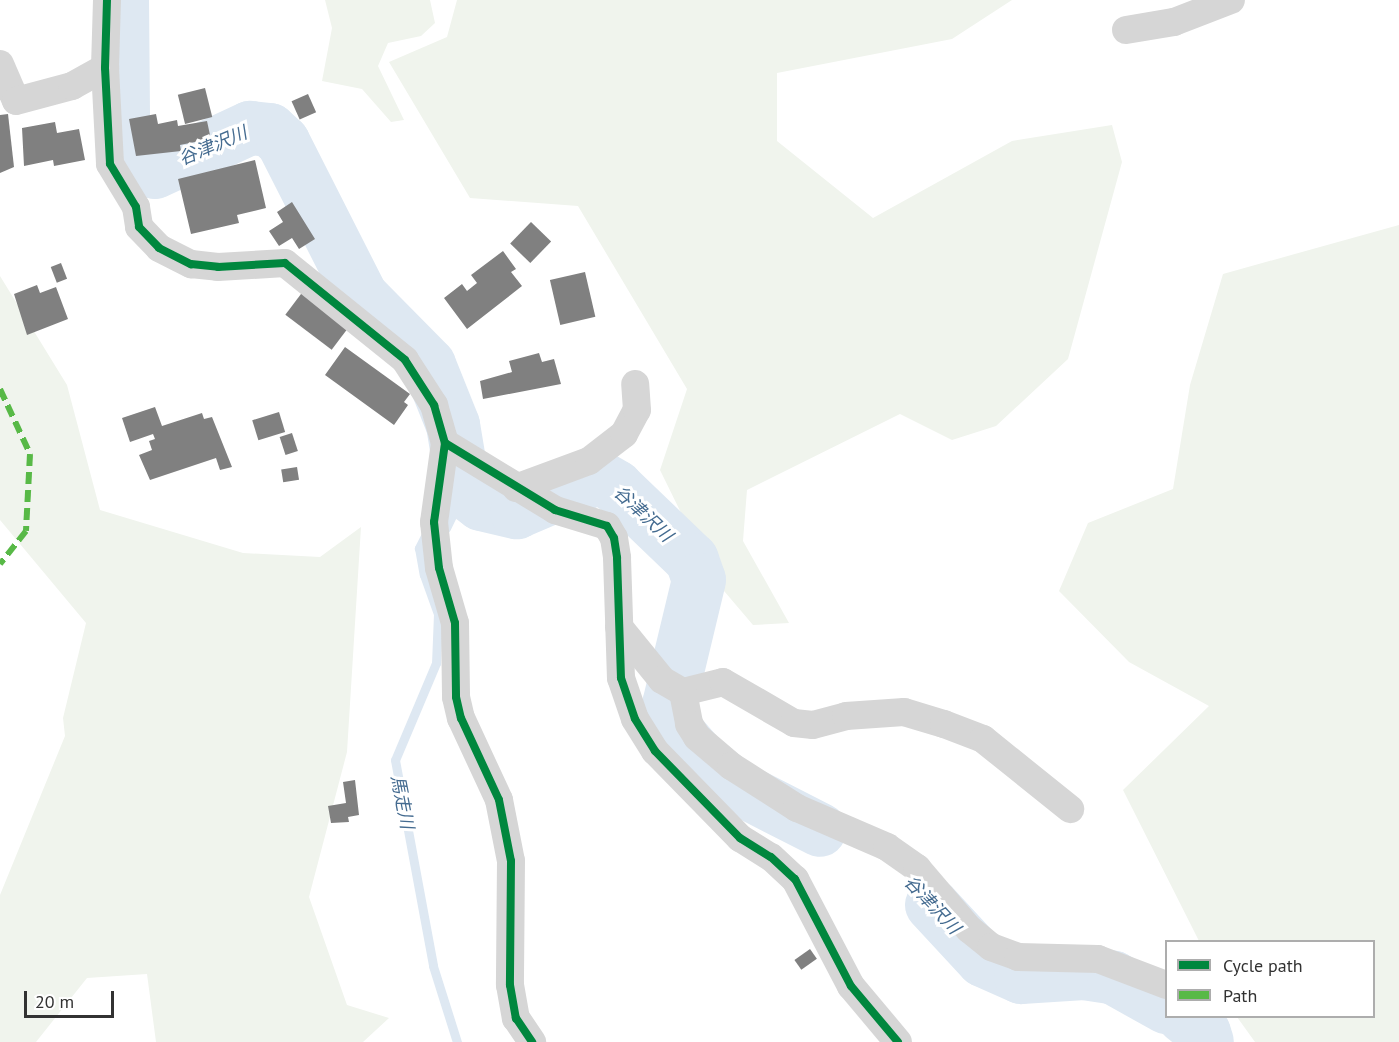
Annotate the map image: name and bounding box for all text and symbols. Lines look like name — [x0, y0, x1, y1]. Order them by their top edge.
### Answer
water label: 谷津沢川 — [176, 122, 250, 170]
water label: 谷津沢川 — [609, 482, 677, 546]
water label: 馬走川 — [386, 773, 418, 831]
water label: 谷津沢川 — [900, 871, 964, 939]
legend — [1165, 940, 1375, 1018]
text: Cycle path — [1223, 954, 1303, 977]
scale bar — [27, 979, 117, 1017]
text: Path — [1223, 984, 1257, 1007]
text: 20 m — [35, 990, 74, 1013]

